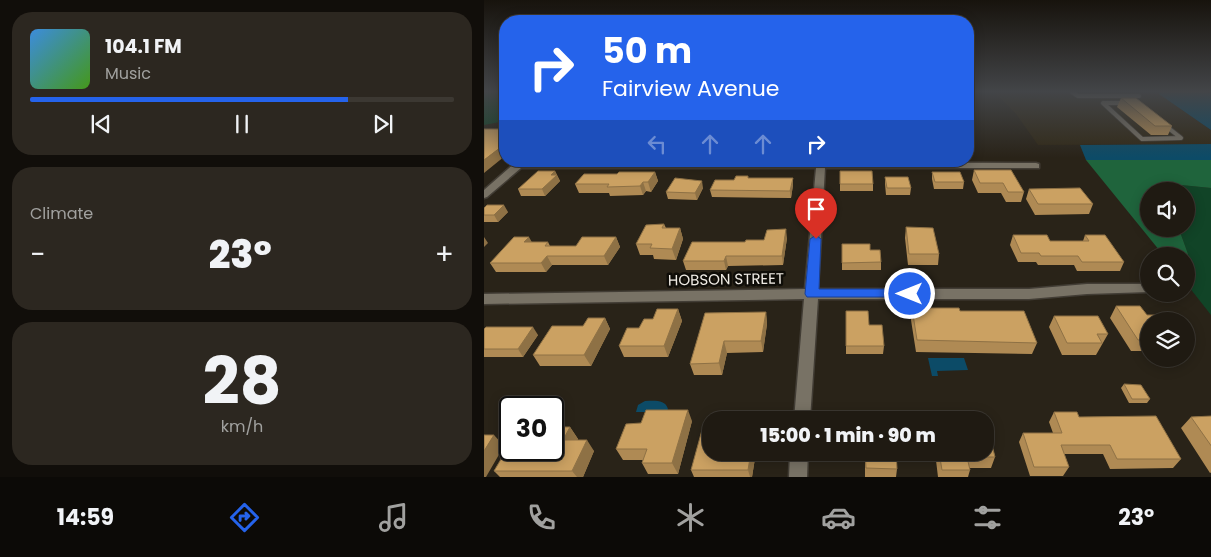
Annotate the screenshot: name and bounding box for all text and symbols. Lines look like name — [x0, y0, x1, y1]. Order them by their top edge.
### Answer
text: 50 m — [602, 26, 692, 75]
text: 104.1 FM — [105, 33, 182, 60]
icon: right — [519, 35, 584, 100]
text: Music — [105, 62, 151, 85]
text: Fairview Avenue — [602, 73, 780, 104]
icon: previous — [87, 110, 115, 138]
icon: pause — [228, 110, 256, 138]
icon: next — [369, 110, 397, 138]
icon: left — [643, 130, 671, 158]
icon: ahead — [696, 130, 724, 158]
icon: ahead — [749, 130, 777, 158]
icon: right — [802, 130, 830, 158]
map controls — [1140, 182, 1195, 367]
button: sound — [1140, 182, 1195, 237]
pin — [795, 188, 837, 239]
icon: arrive — [802, 195, 830, 223]
text: Climate — [30, 202, 93, 225]
text: 23° — [209, 228, 272, 281]
text: − — [30, 235, 45, 274]
text: + — [435, 235, 454, 274]
button: search — [1140, 247, 1195, 302]
street label: HOBSON STREET — [668, 267, 784, 291]
position arrow — [883, 267, 935, 319]
button: layers — [1140, 312, 1195, 367]
text: 28 — [202, 336, 282, 427]
speed limit sign: 30 — [499, 396, 564, 461]
text: km/h — [221, 415, 263, 438]
text: 15:00 · 1 min · 90 m — [760, 422, 936, 449]
icon: directions — [227, 500, 262, 535]
icon: music — [376, 500, 411, 535]
icon: phone — [524, 500, 559, 535]
icon: climate — [673, 500, 708, 535]
icon: car — [821, 500, 856, 535]
icon: filters — [970, 500, 1005, 535]
text: 14:59 — [57, 502, 114, 533]
text: 23° — [1118, 502, 1154, 533]

